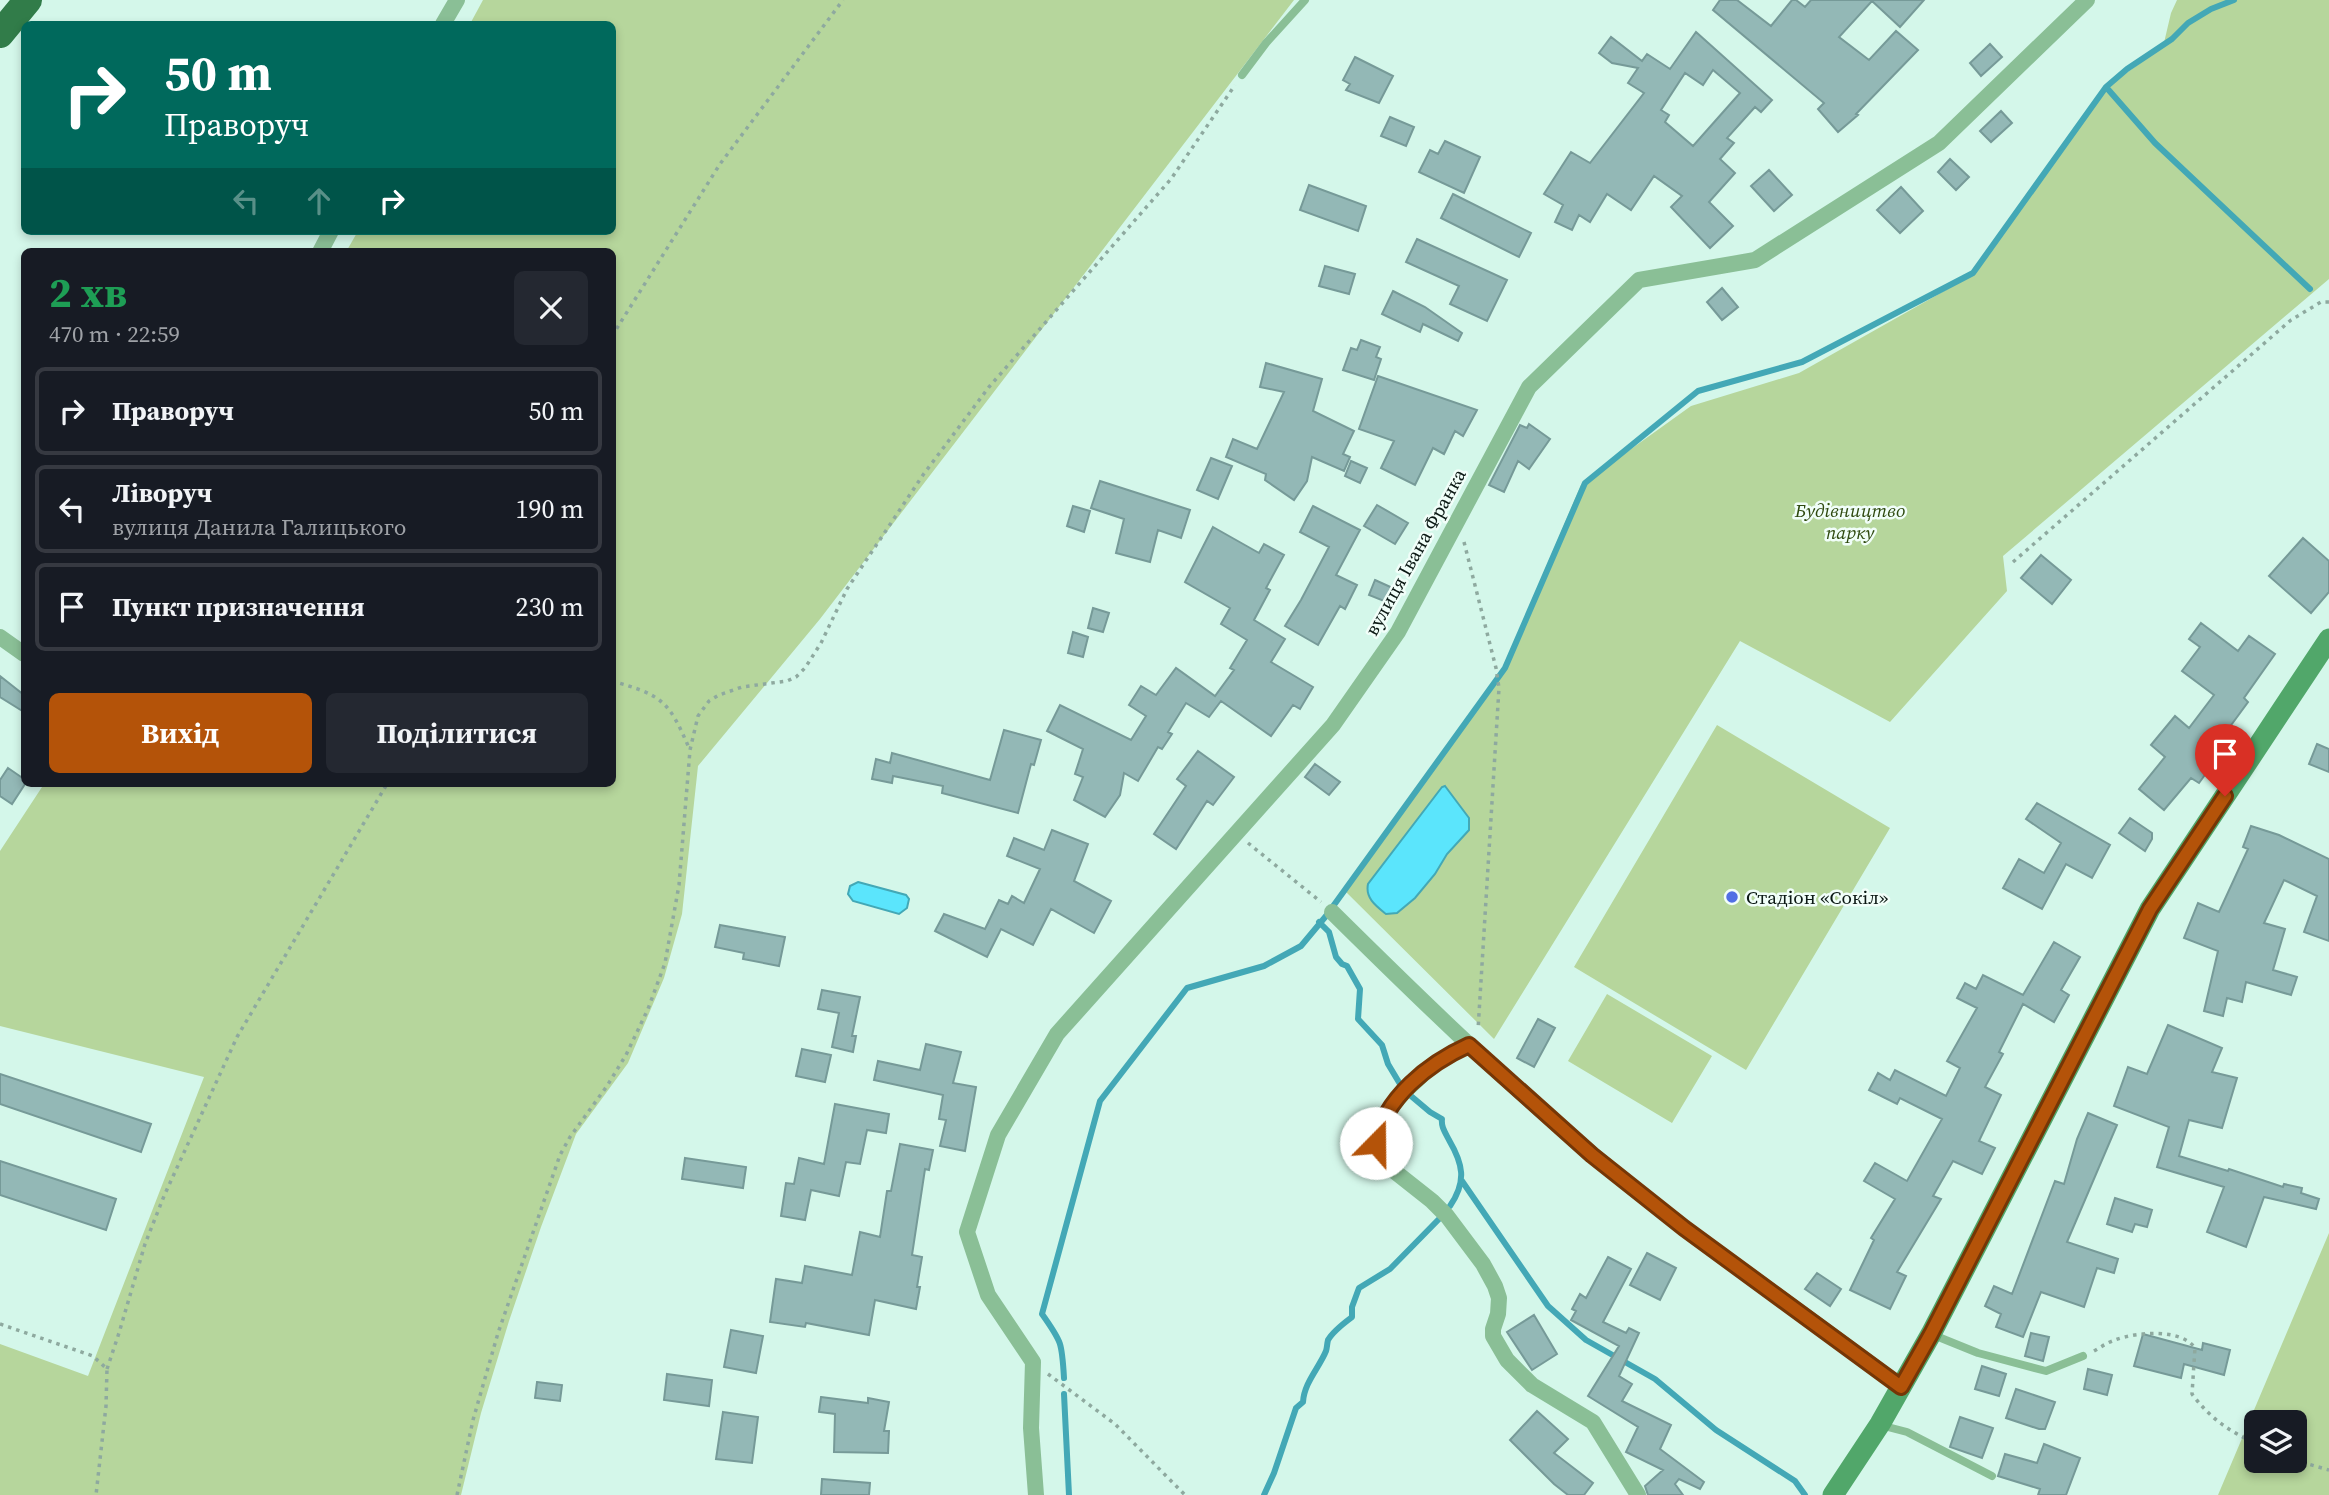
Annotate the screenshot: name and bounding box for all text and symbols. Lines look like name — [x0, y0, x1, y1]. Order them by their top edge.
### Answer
text: 50 m — [164, 39, 272, 106]
icon: right — [49, 49, 140, 140]
text: Праворуч — [164, 103, 309, 147]
icon: left — [227, 182, 265, 220]
icon: ahead — [300, 182, 338, 220]
icon: right — [373, 182, 411, 220]
text: 2 хв — [49, 263, 127, 321]
button: close — [514, 271, 588, 345]
text: 470 m · 22:59 — [49, 318, 180, 350]
icon: right — [53, 392, 91, 430]
text: Праворуч — [112, 393, 234, 429]
text: 50 m — [529, 393, 584, 429]
street label: вулиця Івана Франка — [1358, 464, 1472, 640]
text: Ліворуч — [112, 475, 212, 511]
icon: left — [53, 490, 91, 528]
text: 190 m — [516, 491, 584, 527]
park label: Будівництво парку — [1794, 497, 1905, 545]
text: вулиця Данила Галицького — [112, 511, 407, 543]
icon: arrive — [53, 588, 91, 626]
text: Пункт призначення — [112, 589, 365, 625]
text: 230 m — [516, 589, 584, 625]
button: Вихід — [49, 693, 312, 773]
button: Поділитися — [326, 693, 588, 773]
pin — [2195, 724, 2255, 796]
icon: arrive — [2206, 735, 2244, 773]
place label: Стадіон «Сокіл» — [1746, 884, 1888, 910]
marker: Стадіон «Сокіл» — [1724, 889, 1740, 905]
position arrow — [1339, 1106, 1413, 1180]
map controls — [2244, 1410, 2307, 1473]
button: layers — [2244, 1410, 2307, 1473]

